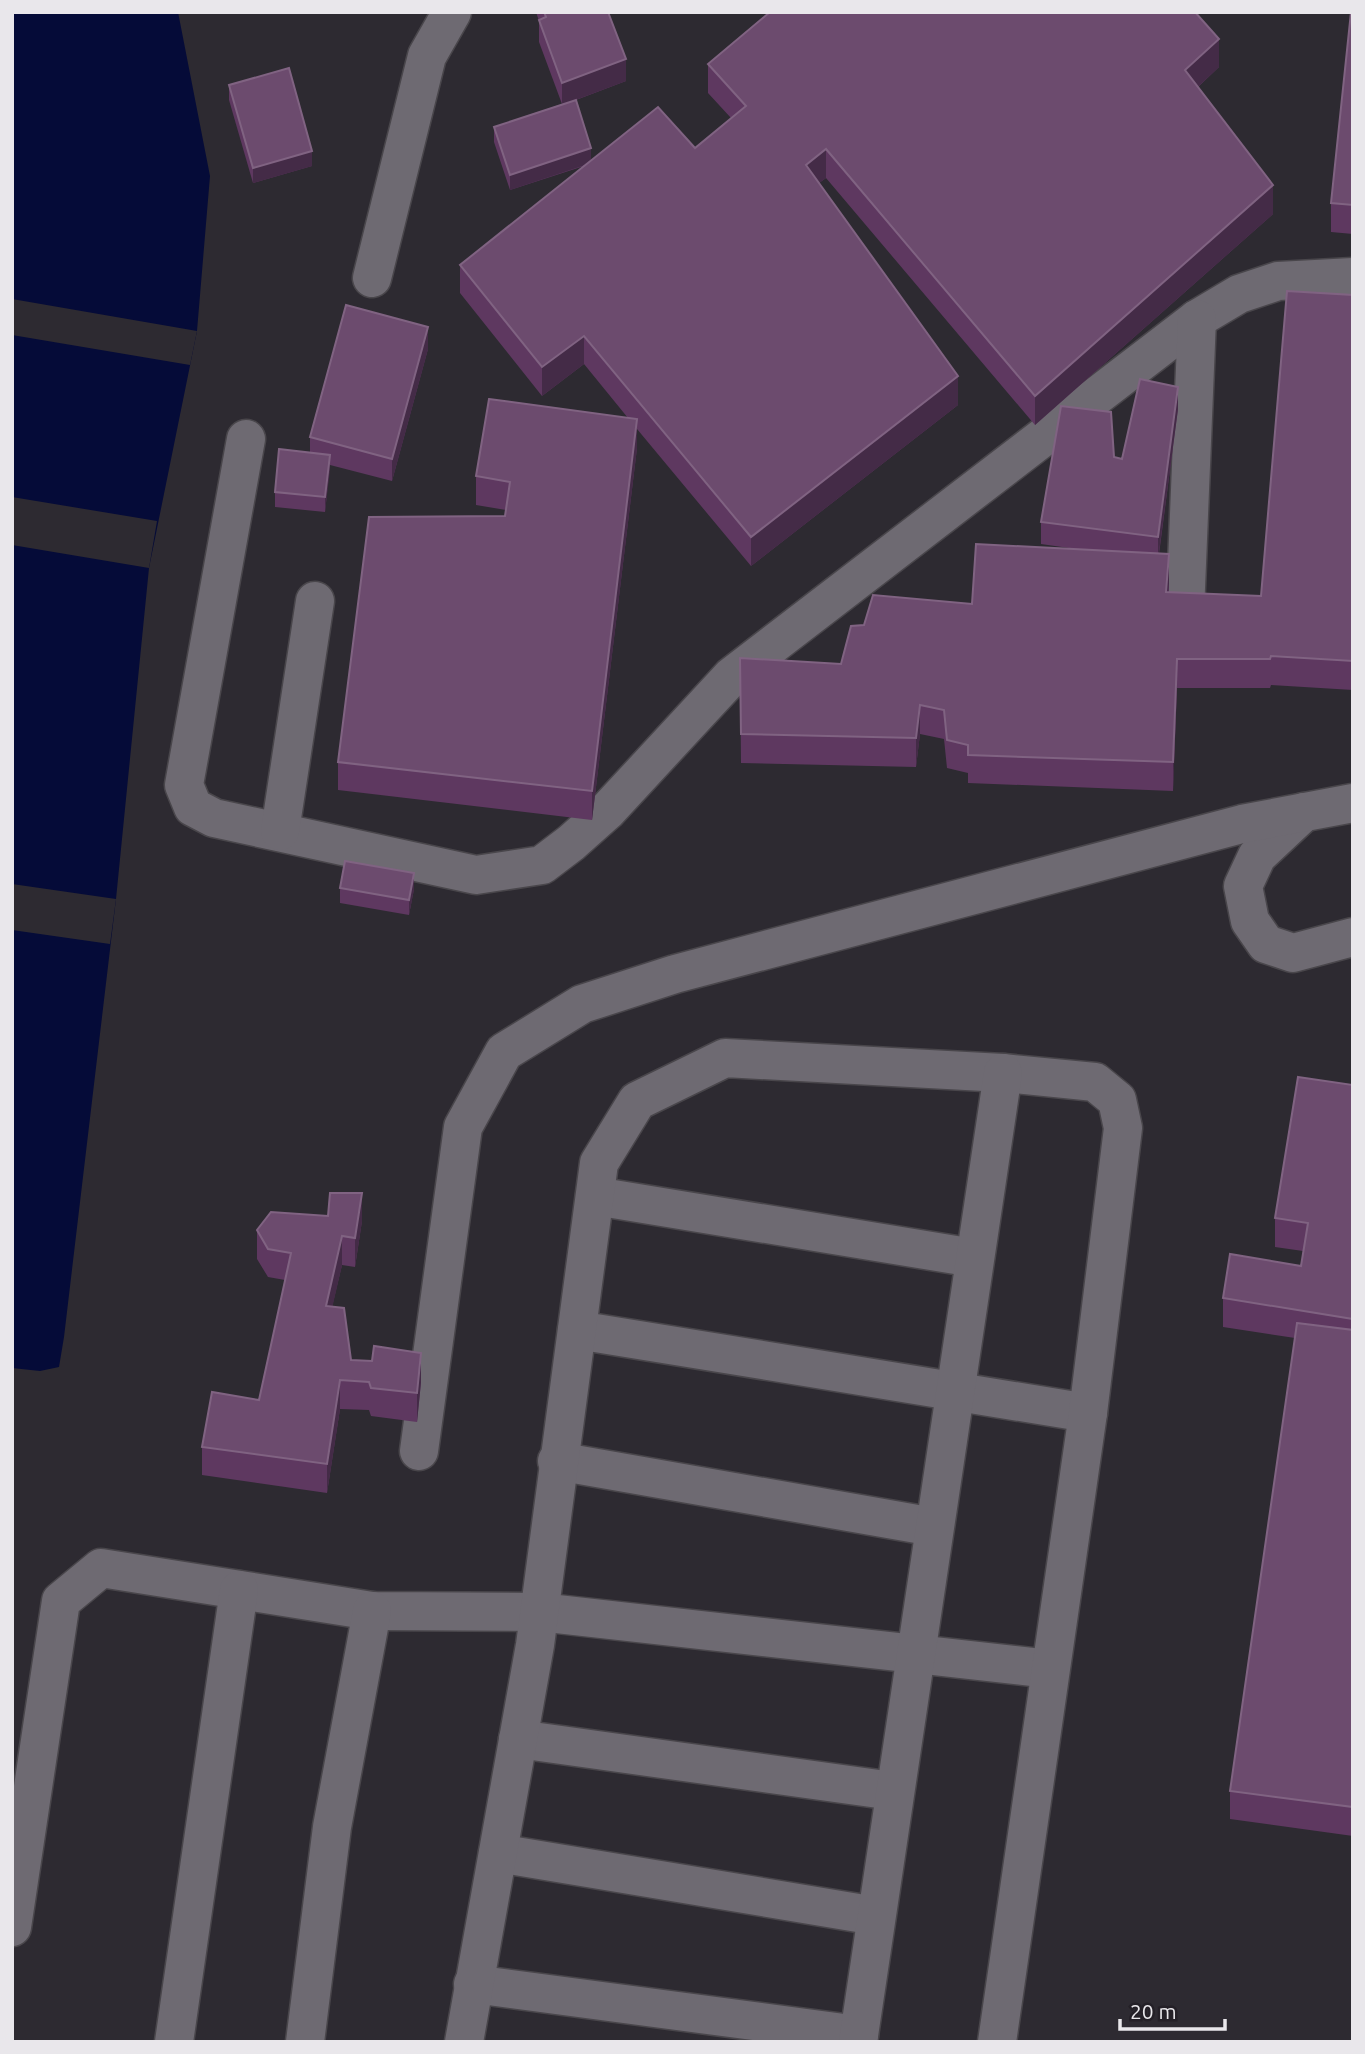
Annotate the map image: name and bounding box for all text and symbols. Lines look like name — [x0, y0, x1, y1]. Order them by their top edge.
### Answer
scale bar — [1120, 1988, 1225, 2032]
text: 20 m — [1130, 1999, 1177, 2023]

